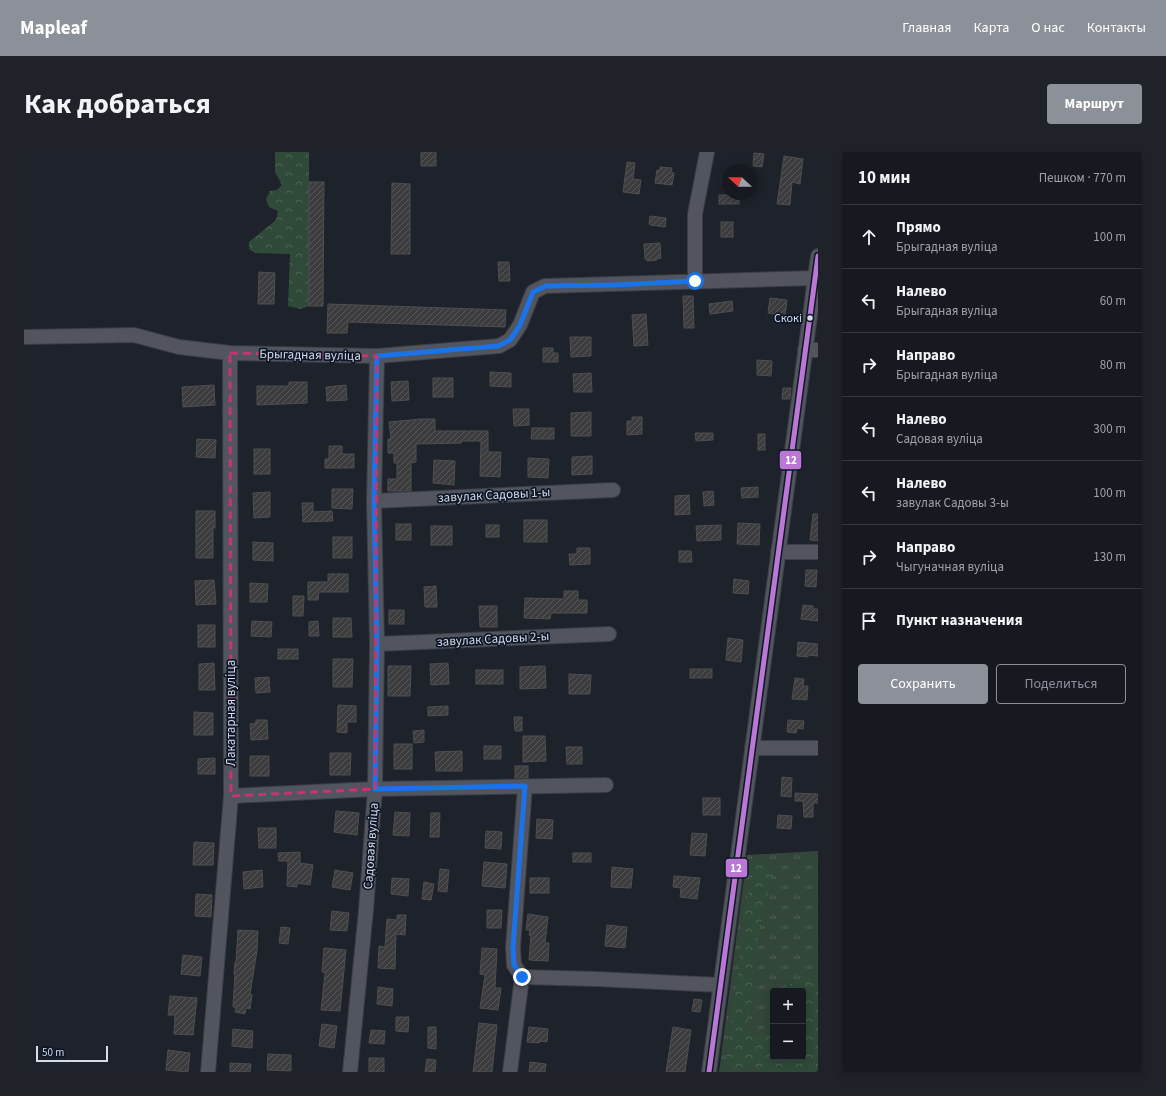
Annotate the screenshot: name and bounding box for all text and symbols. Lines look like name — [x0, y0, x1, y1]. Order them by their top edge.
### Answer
text: Mapleaf — [20, 15, 87, 42]
text: Главная — [902, 18, 951, 38]
text: Карта — [973, 18, 1009, 38]
text: О нас — [1031, 18, 1065, 38]
text: Контакты — [1087, 18, 1146, 38]
text: Как добраться — [24, 84, 211, 124]
button: Маршрут — [1047, 84, 1142, 124]
north arrow — [722, 164, 758, 200]
text: 10 мин — [858, 166, 910, 190]
text: Пешком · 770 m — [1039, 169, 1126, 187]
text: Прямо — [896, 217, 941, 238]
icon: ahead — [858, 226, 880, 248]
text: 100 m — [1093, 228, 1126, 246]
text: Брыгадная вуліца — [896, 238, 998, 256]
route start — [686, 272, 704, 290]
text: Налево — [896, 281, 947, 302]
icon: left — [858, 290, 880, 312]
text: 60 m — [1100, 292, 1126, 310]
text: Брыгадная вуліца — [896, 302, 998, 320]
place label: Скокі — [774, 310, 802, 327]
marker: Скокі — [805, 313, 815, 323]
street label: Брыгадная вуліца — [259, 345, 361, 365]
text: Направо — [896, 345, 955, 366]
icon: right — [858, 354, 880, 376]
text: 80 m — [1100, 356, 1126, 374]
text: Брыгадная вуліца — [896, 366, 998, 384]
text: Налево — [896, 409, 947, 430]
icon: left — [858, 418, 880, 440]
text: 300 m — [1093, 420, 1126, 438]
text: Садовая вуліца — [896, 430, 983, 448]
line badge: 12 — [779, 450, 802, 470]
text: 12 — [785, 453, 797, 468]
text: Налево — [896, 473, 947, 494]
icon: left — [858, 482, 880, 504]
street label: завулак Садовы 1-ы — [437, 483, 551, 507]
text: 100 m — [1093, 484, 1126, 502]
text: завулак Садовы 3-ы — [896, 494, 1009, 512]
text: Направо — [896, 537, 955, 558]
icon: right — [858, 546, 880, 568]
text: 130 m — [1093, 548, 1126, 566]
text: Чыгуначная вуліца — [896, 558, 1004, 576]
icon: arrive — [858, 610, 880, 632]
text: Пункт назначения — [896, 610, 1023, 631]
street label: завулак Садовы 2-ы — [436, 627, 550, 651]
street label: Лакатарная вуліца — [222, 660, 240, 766]
button: Сохранить — [858, 664, 988, 704]
button: Поделиться — [996, 664, 1126, 704]
street label: Садовая вуліца — [359, 802, 383, 890]
line badge: 12 — [725, 858, 748, 878]
text: 12 — [730, 861, 742, 876]
route end — [513, 968, 531, 986]
map controls — [770, 988, 806, 1060]
button: + — [770, 988, 806, 1024]
button: − — [770, 1024, 806, 1060]
scale bar — [36, 1044, 108, 1063]
text: 50 m — [42, 1045, 64, 1060]

